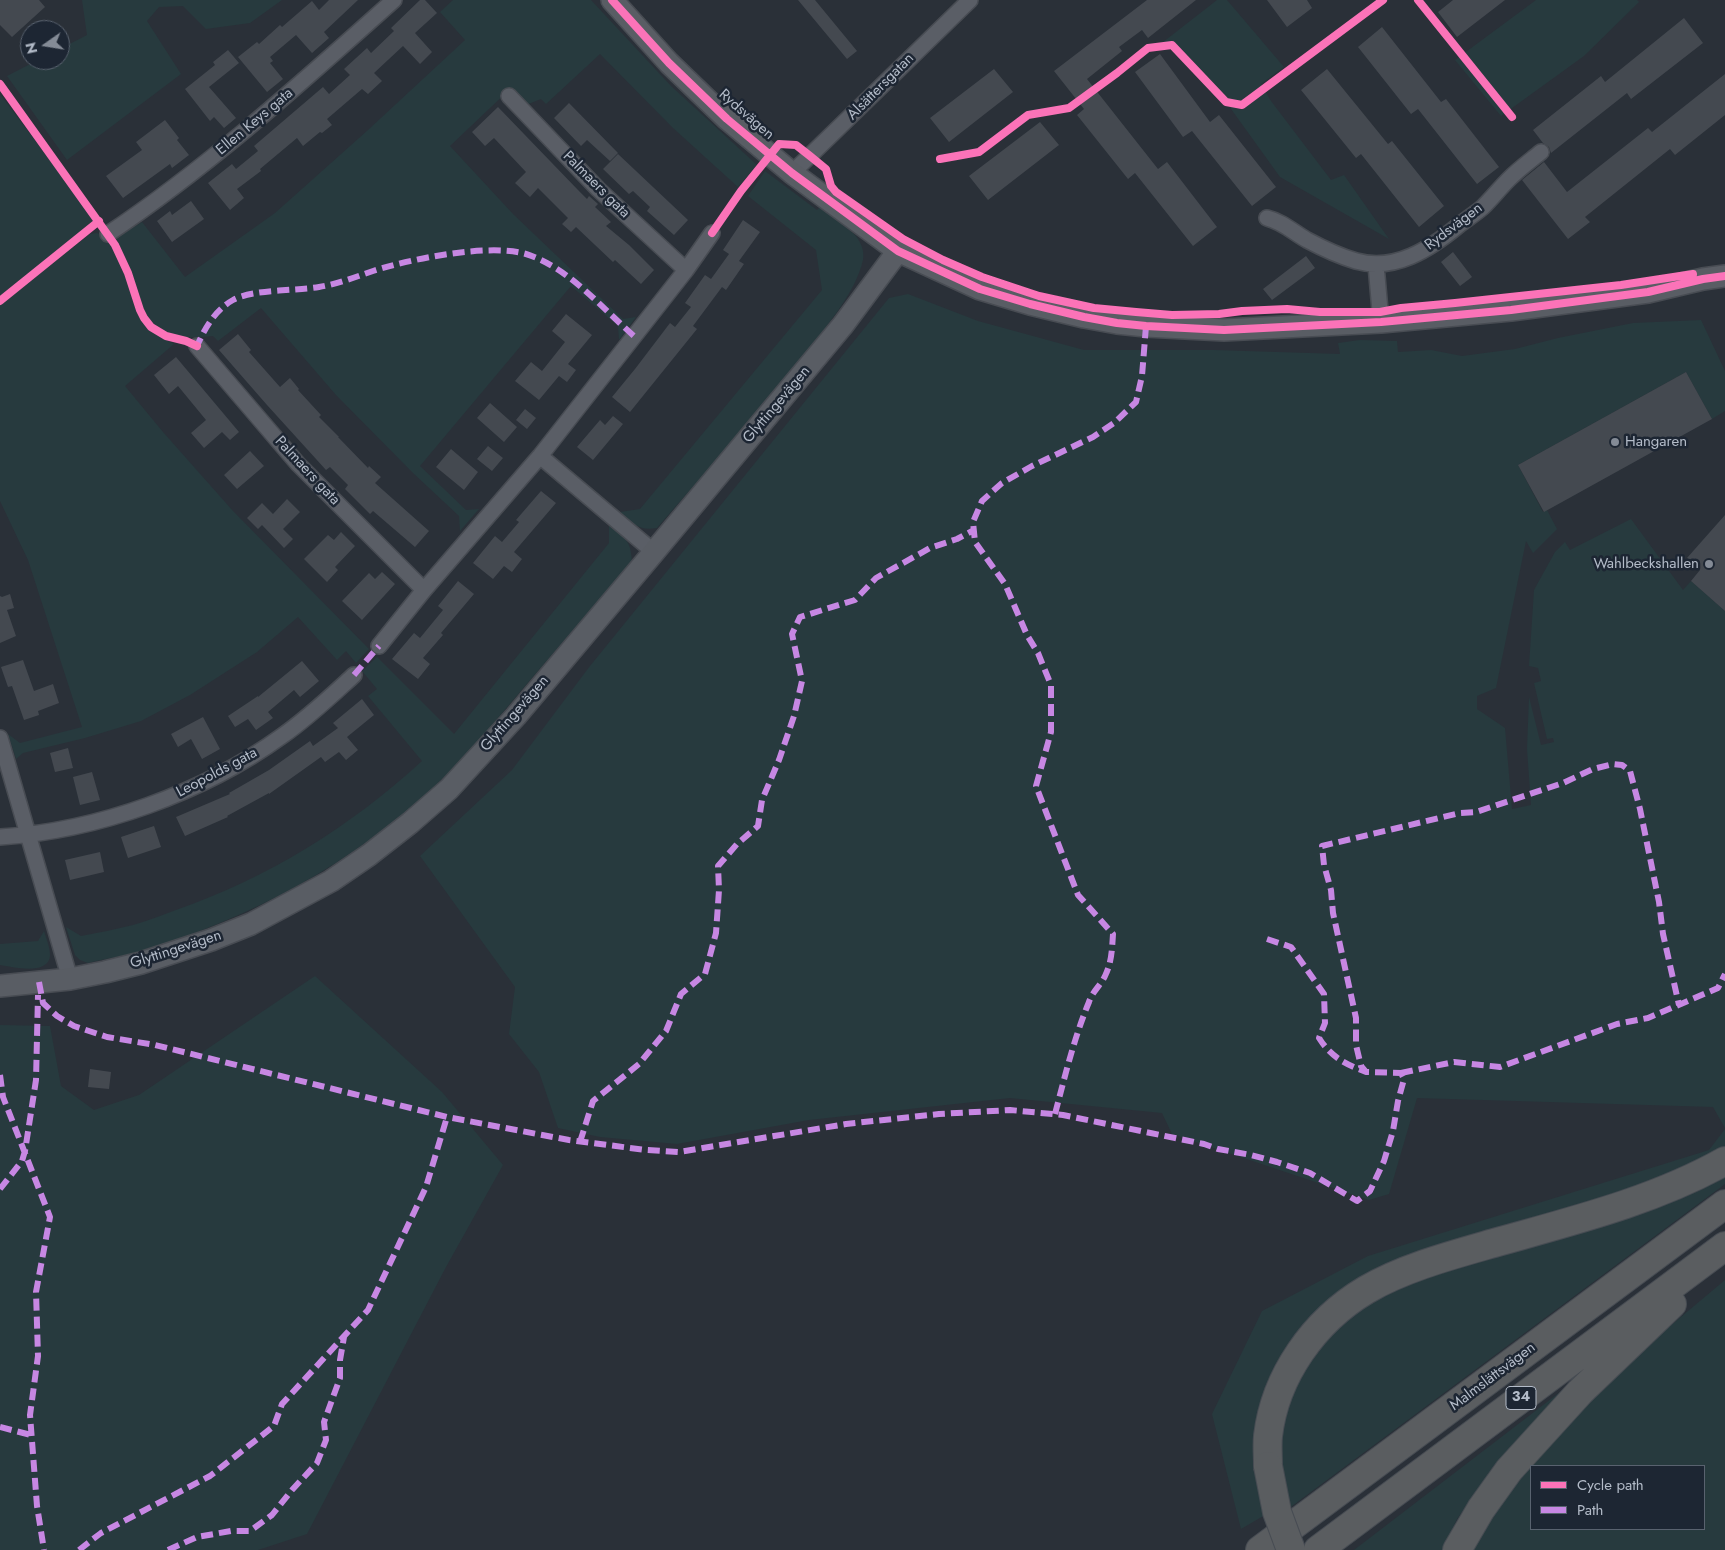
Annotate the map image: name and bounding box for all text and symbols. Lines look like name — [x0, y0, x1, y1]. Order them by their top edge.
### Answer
north arrow — [20, 20, 70, 70]
text: N — [20, 40, 42, 56]
street label: Alsättersgatan — [844, 50, 918, 124]
street label: Ellen Keys gata — [213, 85, 297, 159]
street label: Rydsvägen — [715, 86, 777, 144]
street label: Palmaers gata — [559, 148, 633, 222]
street label: Rydsvägen — [1422, 199, 1486, 255]
street label: Glyttingevägen — [740, 363, 814, 447]
street label: Palmaers gata — [271, 433, 343, 509]
place label: Hangaren — [1625, 433, 1687, 451]
marker: Hangaren — [1609, 436, 1621, 448]
place label: Wahlbeckshallen — [1593, 555, 1699, 573]
marker: Wahlbeckshallen — [1703, 558, 1715, 570]
street label: Glyttingevägen — [477, 672, 553, 756]
street label: Leopolds gata — [174, 744, 260, 802]
street label: Glyttingevägen — [128, 927, 224, 973]
street label: Malmslättsvägen — [1447, 1339, 1539, 1415]
road number: 34 — [1506, 1386, 1536, 1410]
legend — [1530, 1465, 1705, 1530]
text: Cycle path — [1577, 1474, 1644, 1496]
text: Path — [1577, 1499, 1603, 1521]

